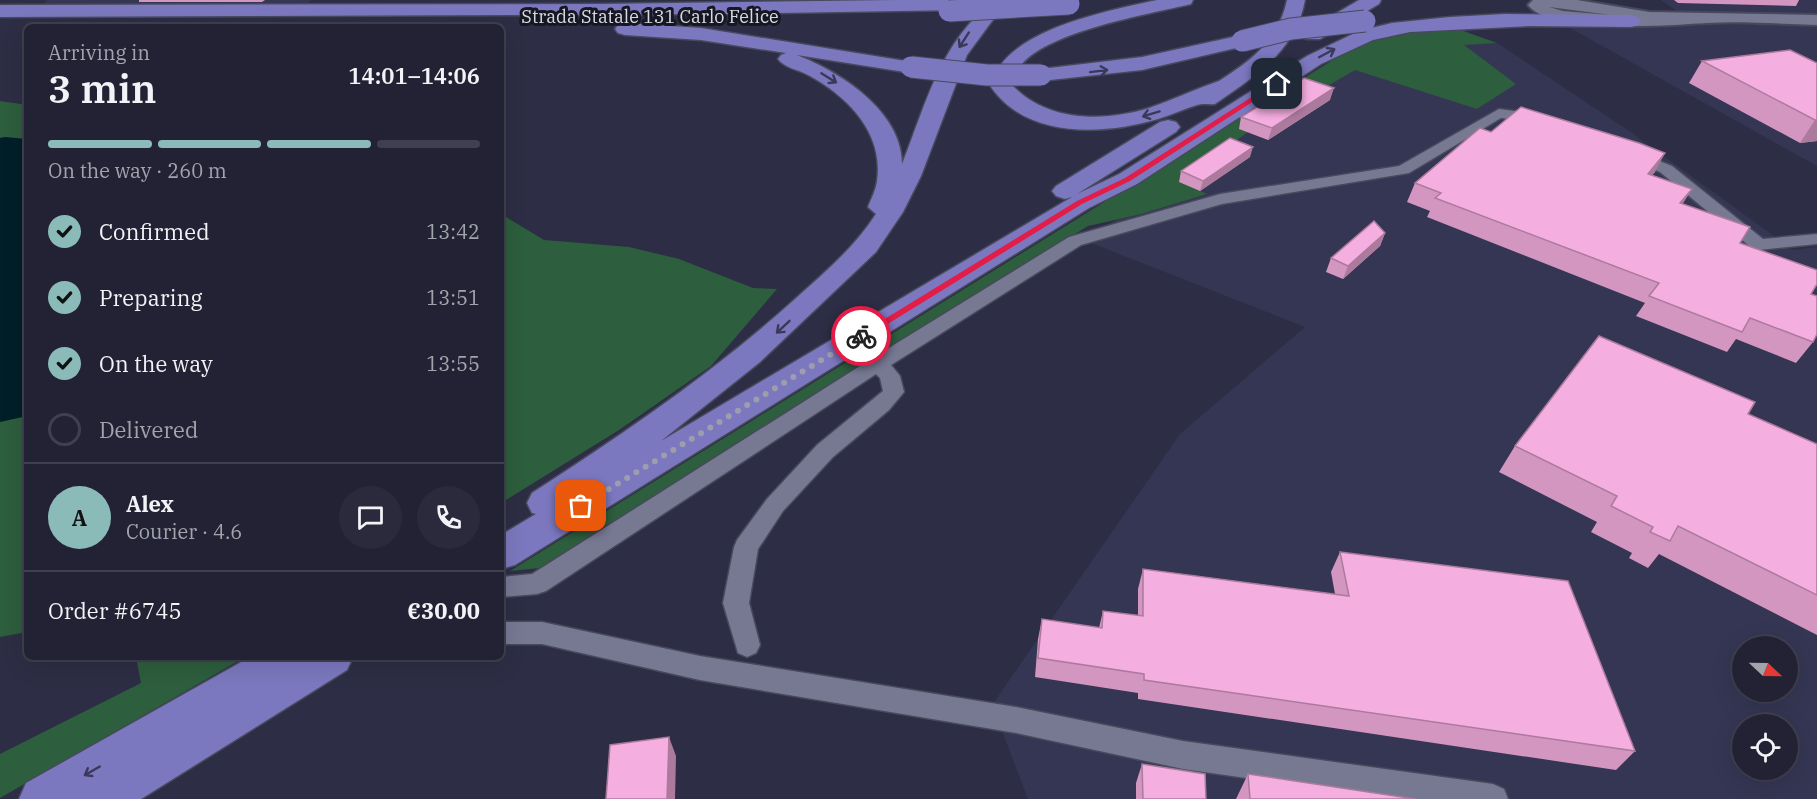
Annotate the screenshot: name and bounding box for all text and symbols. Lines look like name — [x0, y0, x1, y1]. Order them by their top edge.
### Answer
street label: Strada Statale 131 Carlo Felice — [521, 5, 779, 28]
one-way arrow — [958, 31, 970, 48]
text: Arriving in — [48, 39, 150, 66]
one-way arrow — [1318, 47, 1335, 59]
pin — [1251, 58, 1302, 109]
text: 14:01–14:06 — [348, 61, 480, 90]
text: 3 min — [48, 63, 156, 114]
one-way arrow — [1089, 65, 1108, 76]
icon: home — [1260, 67, 1293, 100]
one-way arrow — [820, 72, 837, 84]
one-way arrow — [1142, 109, 1161, 120]
text: On the way · 260 m — [48, 157, 227, 184]
icon: check — [48, 215, 81, 248]
text: Confirmed — [99, 217, 210, 246]
text: 13:42 — [426, 218, 480, 245]
icon: check — [48, 281, 81, 314]
text: Preparing — [99, 283, 203, 312]
text: 13:51 — [426, 284, 480, 311]
courier — [831, 306, 891, 366]
one-way arrow — [775, 320, 790, 334]
icon: bike — [845, 320, 878, 353]
icon: check — [48, 347, 81, 380]
text: On the way — [99, 349, 213, 378]
text: 13:55 — [426, 350, 480, 377]
text: Delivered — [99, 415, 198, 444]
pin — [555, 480, 606, 531]
button: chat — [339, 486, 402, 549]
button: phone — [417, 486, 480, 549]
text: Alex — [126, 489, 174, 518]
icon: bag — [564, 489, 597, 522]
text: A — [72, 503, 87, 532]
text: Courier · 4.6 — [126, 518, 242, 545]
text: Order #6745 — [48, 596, 182, 625]
text: €30.00 — [407, 596, 480, 625]
north arrow — [1732, 636, 1798, 702]
map controls — [1732, 636, 1798, 780]
button: locate — [1732, 714, 1798, 780]
one-way arrow — [84, 765, 101, 777]

